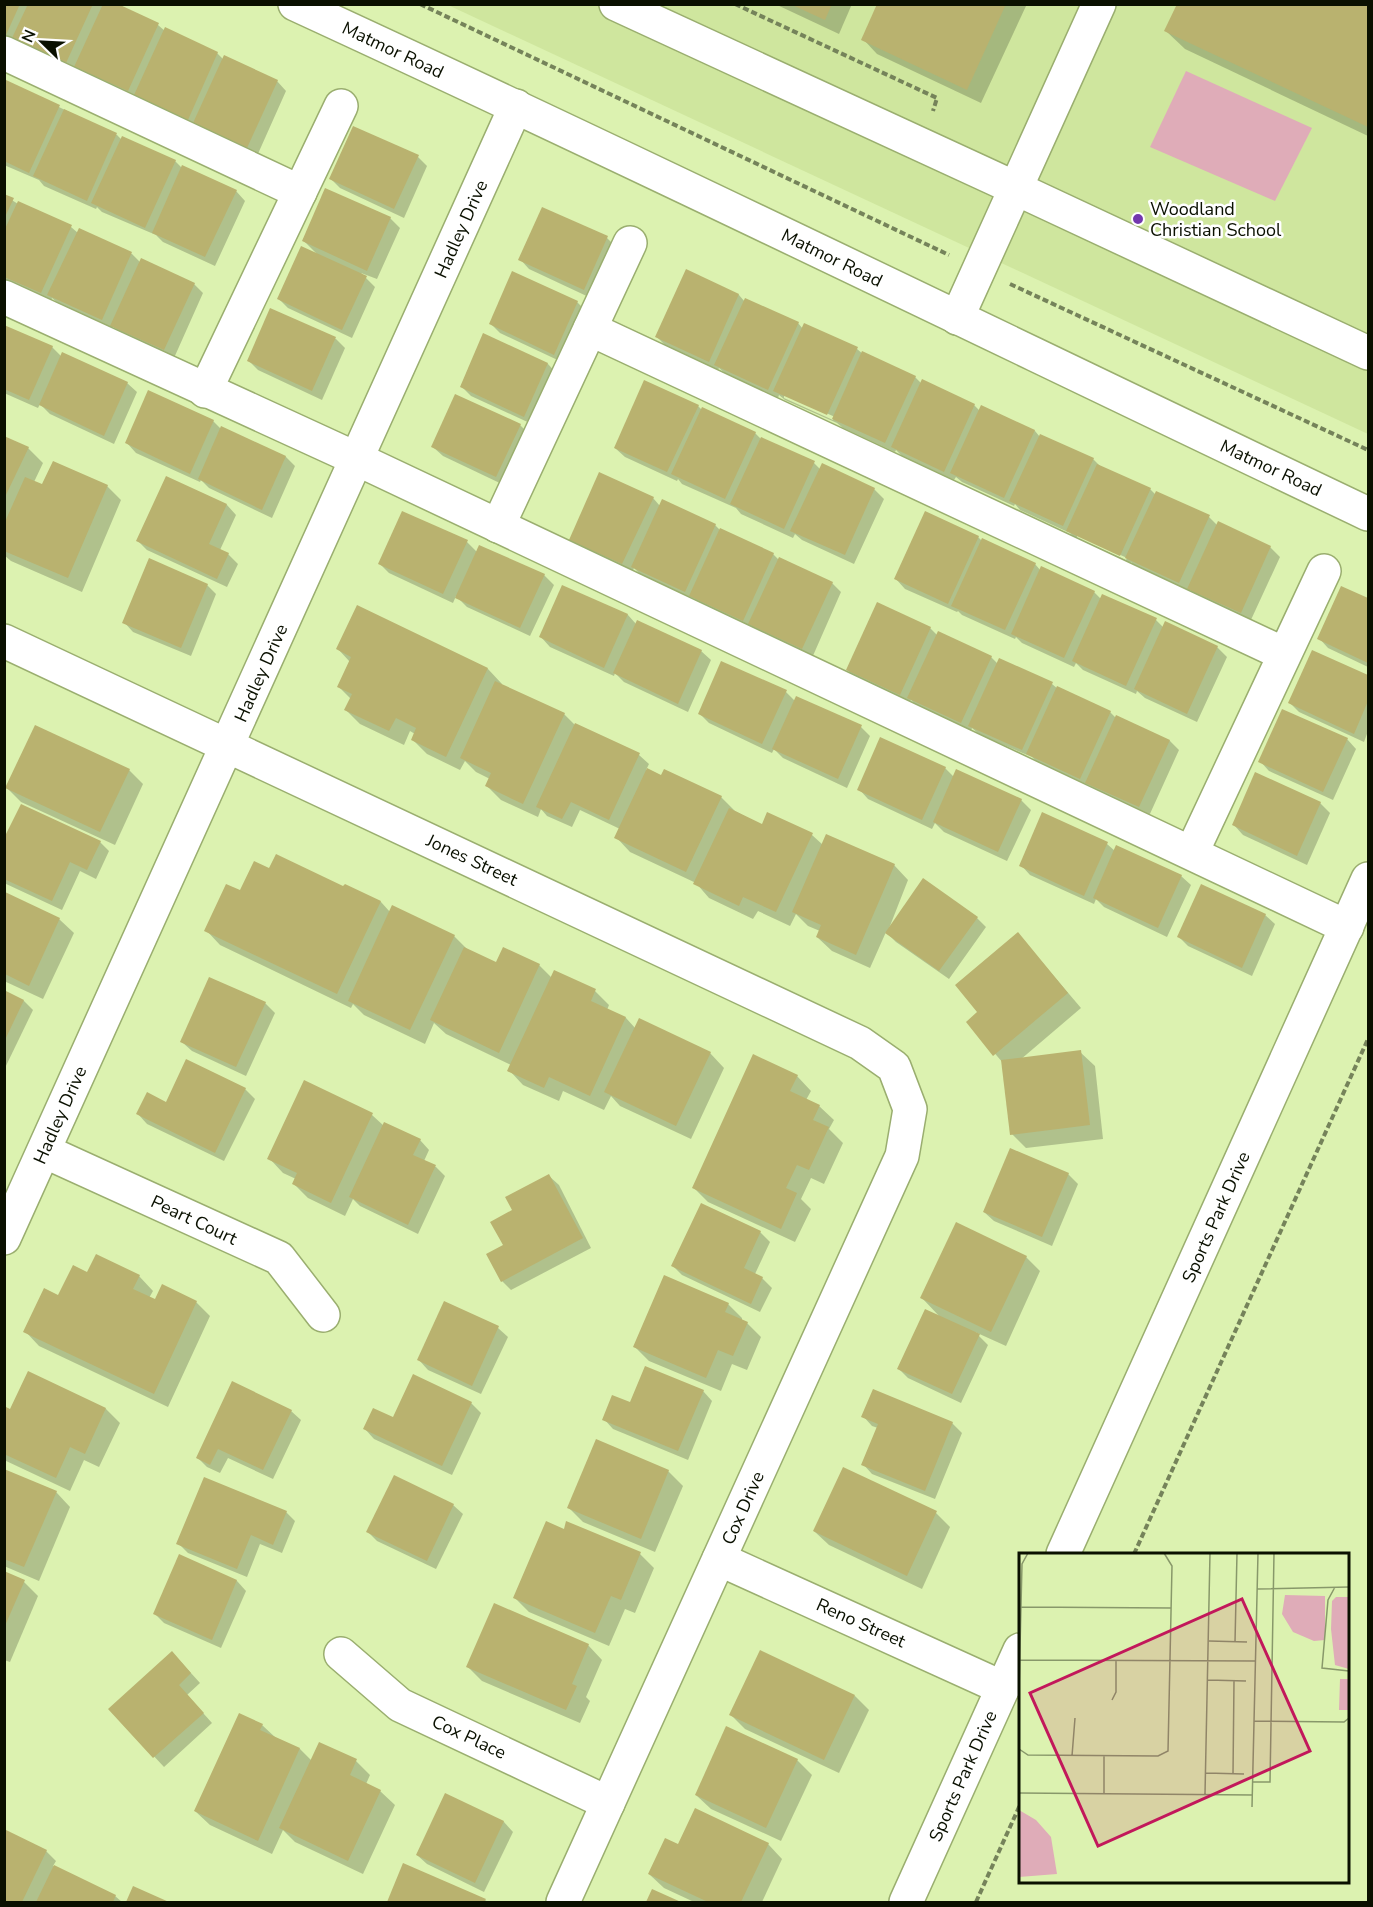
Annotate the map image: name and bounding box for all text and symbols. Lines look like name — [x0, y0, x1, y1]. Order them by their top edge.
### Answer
north arrow — [12, 12, 72, 72]
street label: Matmor Road — [338, 16, 448, 84]
text: N — [17, 26, 42, 46]
street label: Hadley Drive — [429, 176, 493, 282]
place label: Woodland Christian School — [1150, 197, 1282, 242]
marker: Woodland Christian School — [1131, 212, 1145, 226]
street label: Matmor Road — [777, 223, 887, 293]
street label: Matmor Road — [1216, 434, 1326, 502]
street label: Hadley Drive — [229, 620, 293, 726]
street label: Jones Street — [422, 828, 522, 892]
street label: Hadley Drive — [28, 1062, 92, 1168]
street label: Sports Park Drive — [1176, 1148, 1256, 1286]
street label: Peart Court — [147, 1190, 242, 1251]
street label: Cox Drive — [716, 1467, 770, 1549]
inset map — [1019, 1553, 1349, 1883]
street label: Reno Street — [813, 1593, 910, 1654]
street label: Sports Park Drive — [923, 1707, 1003, 1845]
street label: Cox Place — [428, 1709, 510, 1765]

